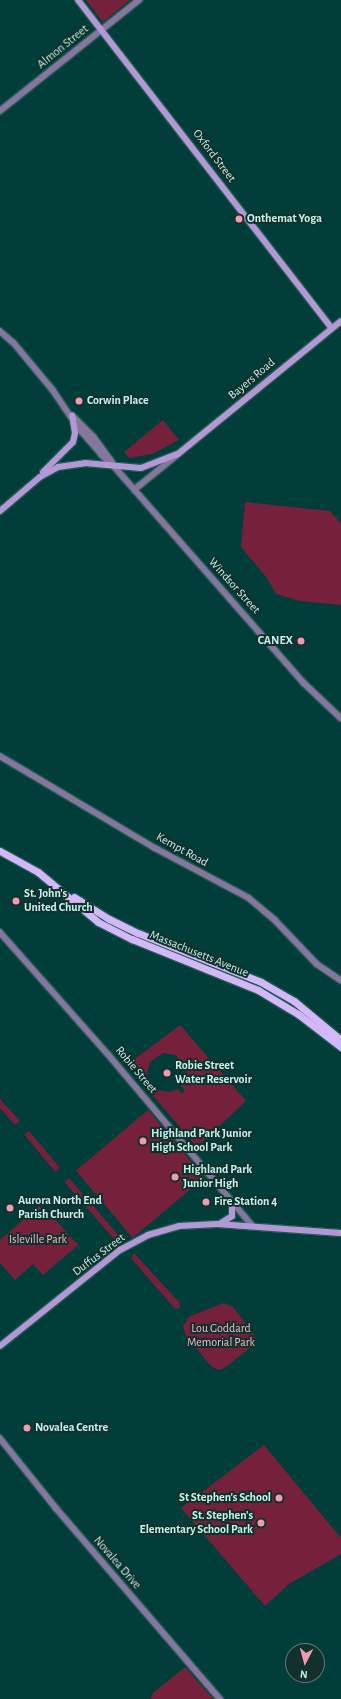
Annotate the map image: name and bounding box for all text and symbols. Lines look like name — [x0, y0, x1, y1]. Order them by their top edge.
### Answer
street label: Almon Street — [34, 22, 92, 72]
street label: Oxford Street — [189, 127, 239, 185]
place label: Onthemat Yoga — [247, 212, 322, 226]
marker: Onthemat Yoga — [234, 214, 244, 224]
street label: Bayers Road — [226, 355, 278, 403]
place label: Corwin Place — [87, 394, 149, 408]
marker: Corwin Place — [74, 396, 84, 406]
street label: Windsor Street — [205, 555, 263, 617]
place label: CANEX — [258, 634, 293, 648]
marker: CANEX — [296, 636, 306, 646]
street label: Kempt Road — [153, 830, 211, 870]
place label: St. John's United Church — [24, 887, 93, 915]
marker: St. John's United Church — [11, 896, 21, 906]
street label: Massachusetts Avenue — [147, 928, 251, 980]
street label: Robie Street — [112, 1044, 160, 1096]
place label: Robie Street Water Reservoir — [175, 1059, 252, 1087]
marker: Robie Street Water Reservoir — [162, 1068, 172, 1078]
place label: Highland Park Junior High School Park — [151, 1127, 252, 1155]
marker: Highland Park Junior High School Park — [138, 1136, 148, 1146]
place label: Highland Park Junior High — [183, 1163, 252, 1191]
marker: Highland Park Junior High — [170, 1172, 180, 1182]
place label: Aurora North End Parish Church — [18, 1194, 102, 1222]
place label: Fire Station 4 — [214, 1195, 277, 1209]
marker: Fire Station 4 — [201, 1197, 211, 1207]
marker: Aurora North End Parish Church — [5, 1203, 15, 1213]
street label: Duffus Street — [70, 1231, 128, 1279]
park label: Isleville Park — [9, 1233, 67, 1247]
park label: Lou Goddard Memorial Park — [187, 1322, 255, 1350]
place label: Novalea Centre — [35, 1421, 108, 1435]
marker: Novalea Centre — [22, 1423, 32, 1433]
place label: St Stephen's School — [179, 1491, 271, 1505]
marker: St Stephen's School — [274, 1493, 284, 1503]
place label: St. Stephen's Elementary School Park — [139, 1509, 253, 1537]
marker: St. Stephen's Elementary School Park — [256, 1518, 266, 1528]
street label: Novalea Drive — [90, 1534, 144, 1592]
north arrow — [285, 1643, 325, 1683]
text: N — [299, 1669, 308, 1680]

